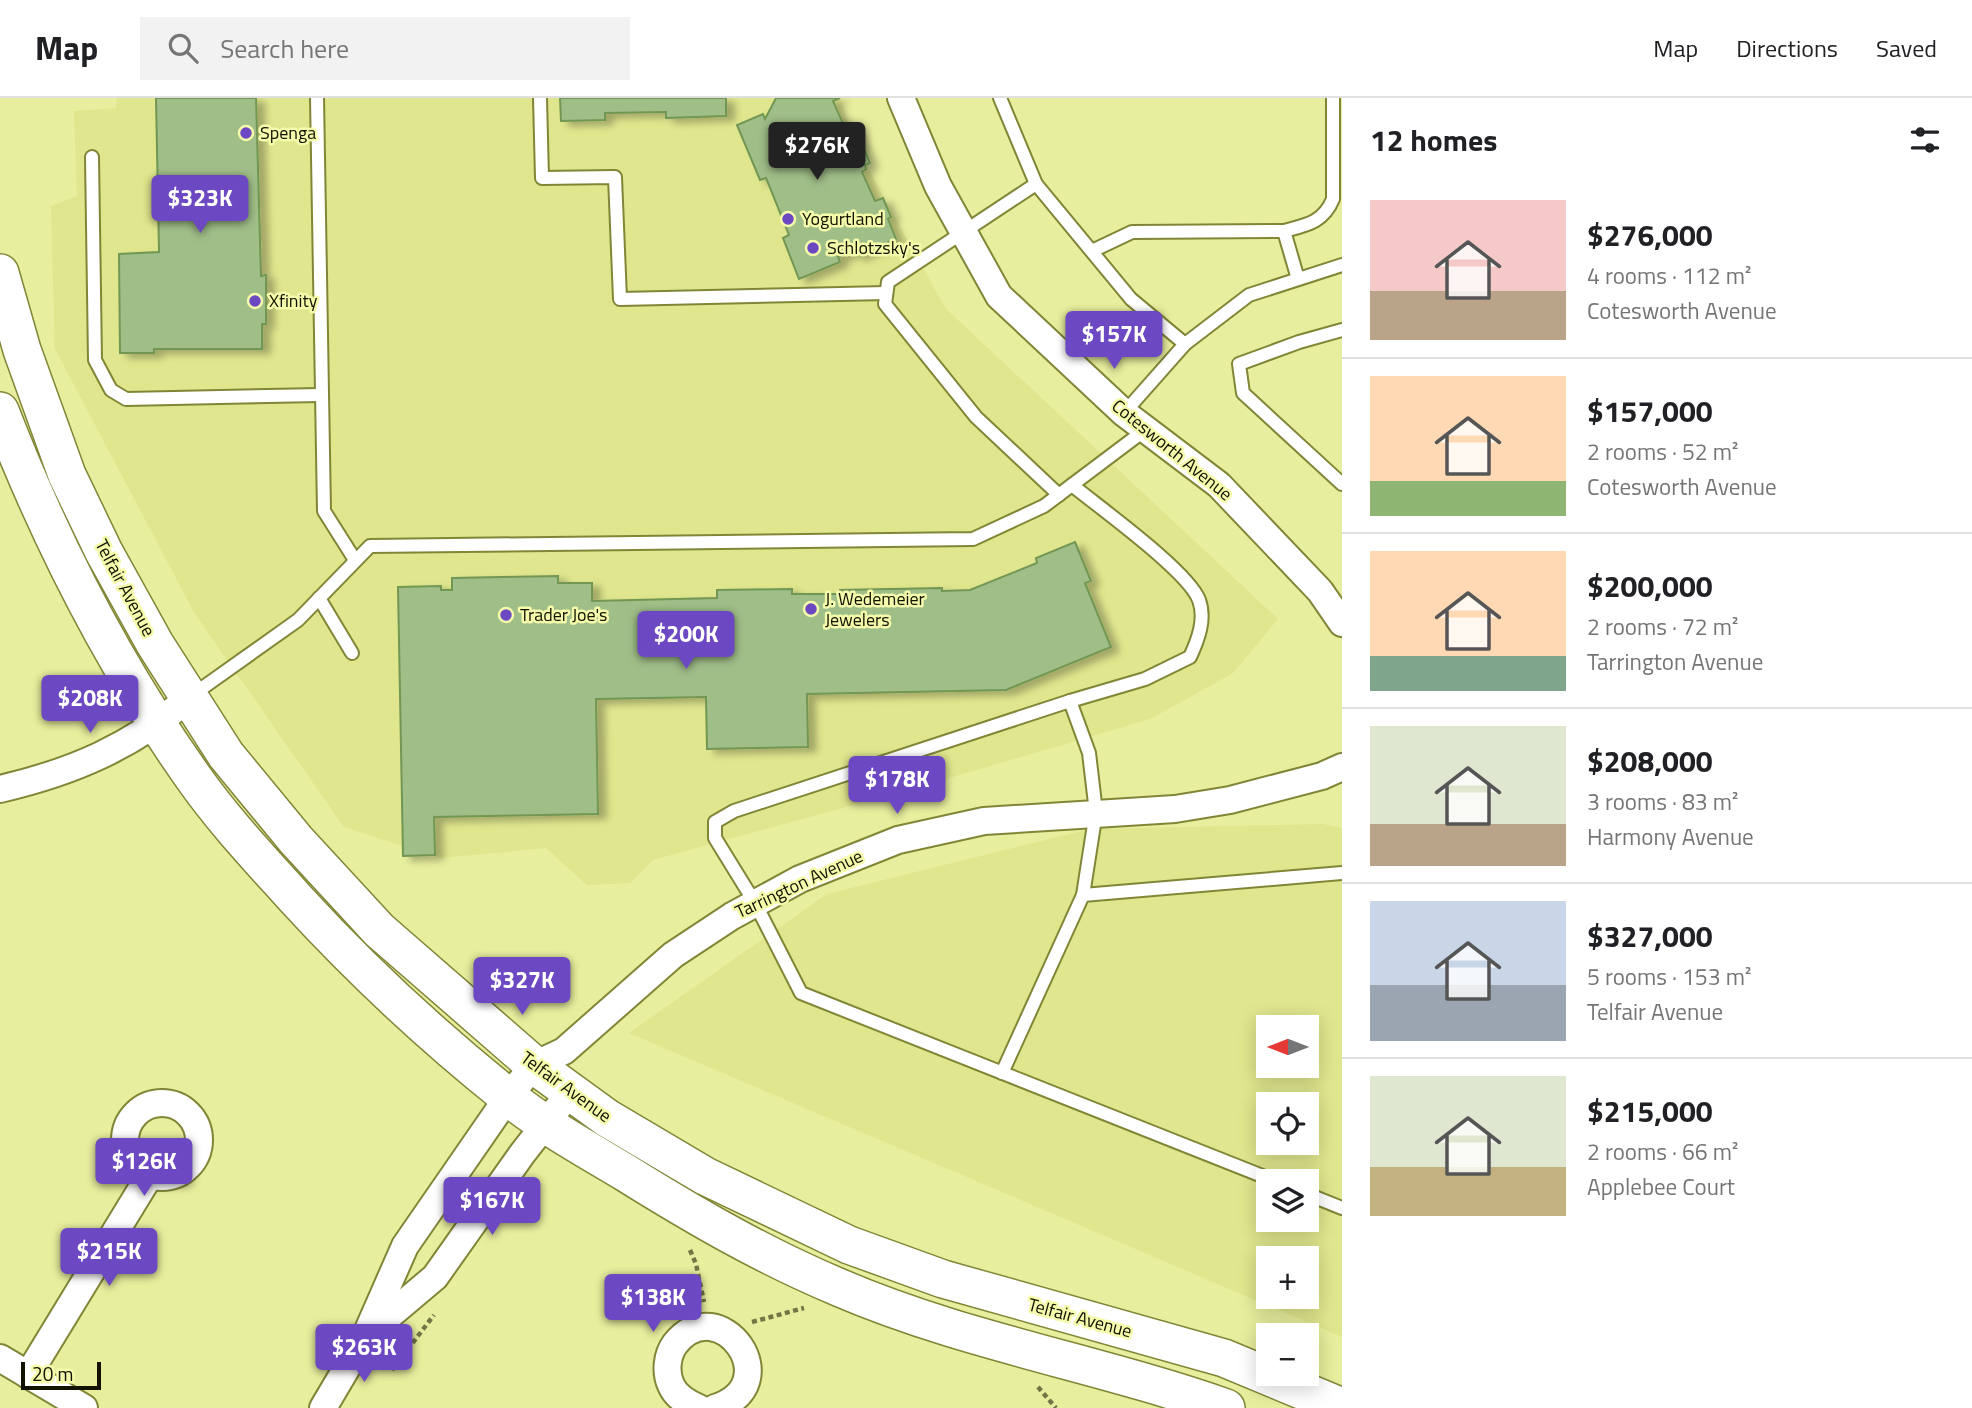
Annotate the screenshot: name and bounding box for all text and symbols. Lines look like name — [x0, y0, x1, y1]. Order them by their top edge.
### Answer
search box — [140, 17, 630, 80]
text: Map — [35, 23, 98, 73]
icon: search — [164, 29, 202, 67]
text: Search here — [220, 29, 349, 68]
text: Map — [1653, 30, 1698, 66]
text: Directions — [1736, 30, 1838, 66]
text: Saved — [1876, 30, 1937, 66]
text: 12 homes — [1370, 117, 1497, 163]
place label: Spenga — [260, 119, 316, 146]
icon: filters — [1906, 121, 1944, 159]
pin: $276K — [768, 122, 866, 182]
marker: Spenga — [238, 125, 254, 141]
text: $276K — [784, 127, 850, 162]
pin: $323K — [151, 176, 249, 235]
text: $323K — [167, 180, 233, 215]
place label: Yogurtland — [802, 205, 884, 232]
marker: Yogurtland — [780, 211, 796, 227]
text: $276,000 — [1587, 212, 1713, 258]
icon: home — [1426, 228, 1510, 312]
place label: Schlotzsky's — [827, 234, 920, 261]
marker: Schlotzsky's — [805, 240, 821, 256]
text: 4 rooms · 112 m² — [1587, 258, 1751, 293]
place label: Xfinity — [269, 287, 318, 314]
marker: Xfinity — [247, 293, 263, 309]
text: Cotesworth Avenue — [1587, 293, 1777, 328]
pin: $157K — [1065, 312, 1163, 371]
text: $157K — [1081, 316, 1147, 351]
text: $157,000 — [1587, 388, 1713, 434]
street label: Cotesworth Avenue — [1106, 392, 1238, 507]
icon: home — [1426, 404, 1510, 488]
text: 2 rooms · 52 m² — [1587, 434, 1738, 469]
text: Cotesworth Avenue — [1587, 469, 1777, 504]
street label: Telfair Avenue — [89, 534, 162, 641]
text: $200,000 — [1587, 563, 1713, 609]
icon: home — [1426, 579, 1510, 663]
place label: J. Wedemeier Jewelers — [825, 585, 925, 633]
place label: Trader Joe's — [520, 601, 607, 628]
marker: J. Wedemeier Jewelers — [803, 601, 819, 617]
marker: Trader Joe's — [498, 607, 514, 623]
text: 2 rooms · 72 m² — [1587, 609, 1738, 644]
pin: $200K — [637, 612, 735, 671]
text: $200K — [653, 616, 719, 651]
text: Tarrington Avenue — [1587, 644, 1763, 679]
pin: $208K — [41, 676, 139, 735]
text: $208K — [57, 680, 123, 715]
text: $208,000 — [1587, 738, 1713, 784]
icon: home — [1426, 754, 1510, 838]
pin: $178K — [848, 756, 946, 816]
text: $178K — [864, 761, 930, 796]
text: 3 rooms · 83 m² — [1587, 784, 1738, 819]
text: Harmony Avenue — [1587, 819, 1754, 854]
street label: Tarrington Avenue — [731, 842, 867, 925]
text: $327,000 — [1587, 913, 1713, 959]
icon: home — [1426, 929, 1510, 1013]
pin: $327K — [473, 958, 571, 1017]
text: 5 rooms · 153 m² — [1587, 959, 1751, 994]
text: $327K — [489, 962, 555, 997]
text: Telfair Avenue — [1587, 994, 1723, 1029]
north arrow — [1256, 1015, 1320, 1078]
map controls — [1256, 1015, 1319, 1386]
street label: Telfair Avenue — [515, 1044, 617, 1129]
text: $215,000 — [1587, 1088, 1713, 1134]
button: locate — [1256, 1092, 1319, 1155]
icon: home — [1426, 1104, 1510, 1188]
text: 2 rooms · 66 m² — [1587, 1134, 1738, 1169]
pin: $126K — [95, 1138, 193, 1198]
text: $126K — [111, 1143, 177, 1178]
button: layers — [1256, 1169, 1319, 1232]
text: Applebee Court — [1587, 1169, 1735, 1204]
pin: $167K — [443, 1178, 541, 1237]
text: $167K — [459, 1182, 525, 1217]
pin: $215K — [60, 1228, 158, 1288]
text: $215K — [76, 1233, 142, 1268]
button: + — [1256, 1246, 1319, 1309]
pin: $138K — [604, 1274, 702, 1334]
text: $138K — [620, 1279, 686, 1314]
street label: Telfair Avenue — [1025, 1291, 1135, 1344]
button: − — [1256, 1323, 1319, 1386]
pin: $263K — [315, 1324, 413, 1384]
text: $263K — [331, 1329, 397, 1364]
scale bar — [21, 1359, 102, 1391]
text: 20 m — [32, 1359, 73, 1388]

